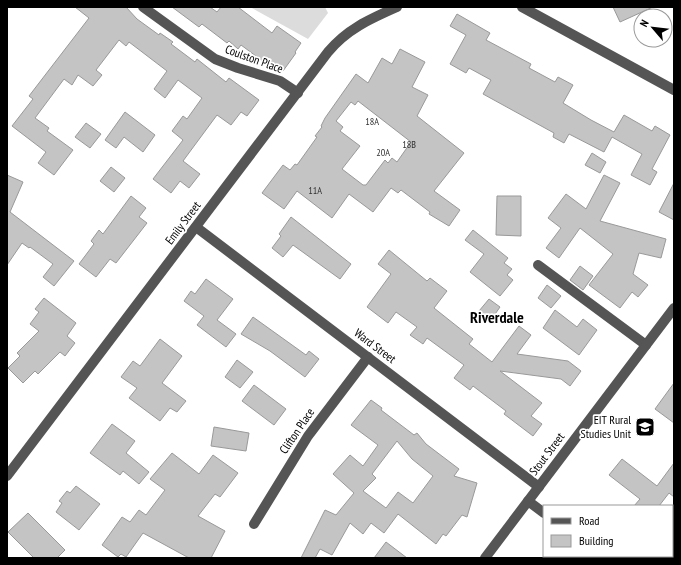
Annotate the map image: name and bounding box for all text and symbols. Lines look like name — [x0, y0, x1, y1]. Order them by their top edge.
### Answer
north arrow — [633, 8, 673, 48]
text: N — [637, 17, 652, 29]
street label: Coulston Place — [223, 41, 285, 76]
house number: 18A — [365, 115, 379, 128]
house number: 18B — [402, 138, 416, 151]
house number: 20A — [376, 146, 390, 159]
house number: 11A — [308, 184, 322, 197]
street label: Emily Street — [162, 198, 204, 247]
district label: Riverdale — [470, 307, 524, 327]
street label: Ward Street — [351, 325, 400, 367]
street label: Clifton Place — [276, 405, 317, 457]
place label: EIT Rural Studies Unit — [581, 412, 632, 441]
school or university icon: EIT Rural Studies Unit — [634, 416, 656, 438]
street label: Stout Street — [526, 429, 568, 478]
legend — [543, 505, 673, 557]
text: Road — [579, 513, 599, 528]
text: Building — [579, 533, 614, 548]

